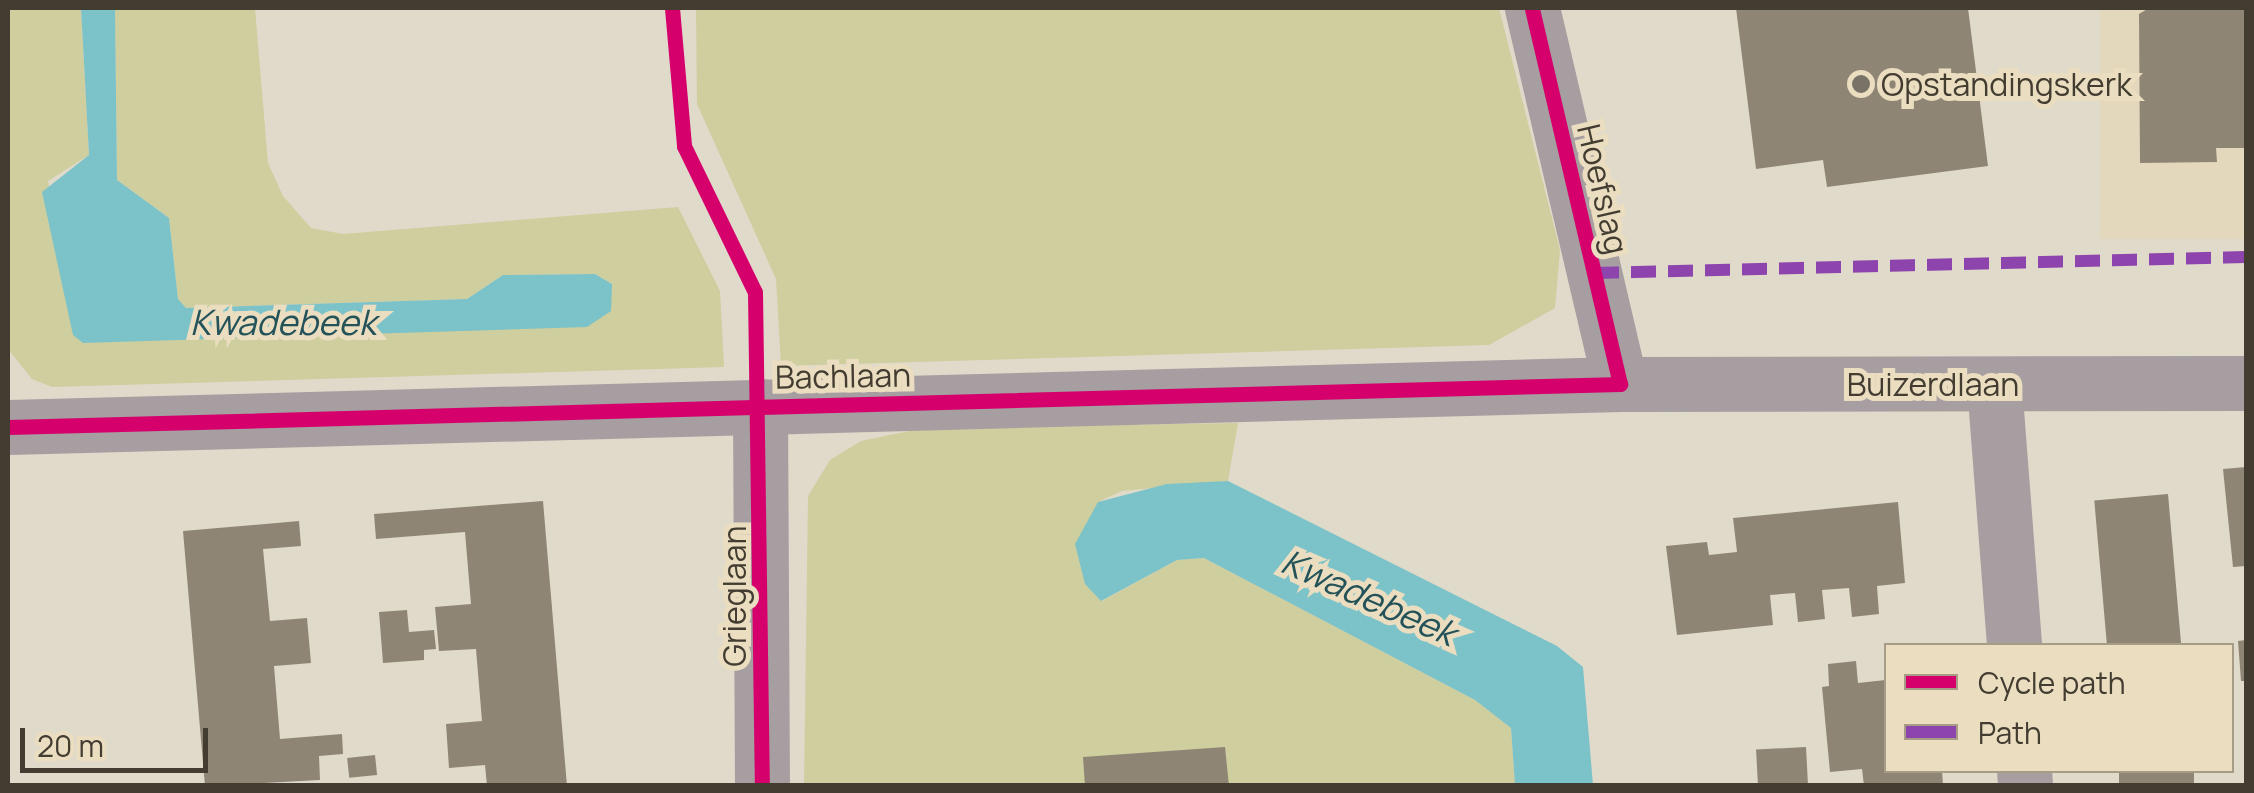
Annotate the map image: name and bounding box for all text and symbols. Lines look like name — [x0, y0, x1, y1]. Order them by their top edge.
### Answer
place label: Opstandingskerk — [1881, 65, 2132, 103]
marker: Opstandingskerk — [1850, 73, 1872, 95]
street label: Hoefslag — [1569, 120, 1637, 258]
water label: Kwadebeek — [190, 301, 376, 343]
street label: Bachlaan — [775, 356, 911, 396]
street label: Buizerdlaan — [1847, 365, 2019, 403]
street label: Grieglaan — [715, 525, 753, 667]
water label: Kwadebeek — [1275, 540, 1463, 654]
legend — [1884, 643, 2234, 773]
text: Cycle path — [1978, 662, 2126, 703]
scale bar — [25, 708, 212, 770]
text: Path — [1978, 712, 2042, 753]
text: 20 m — [37, 725, 104, 766]

